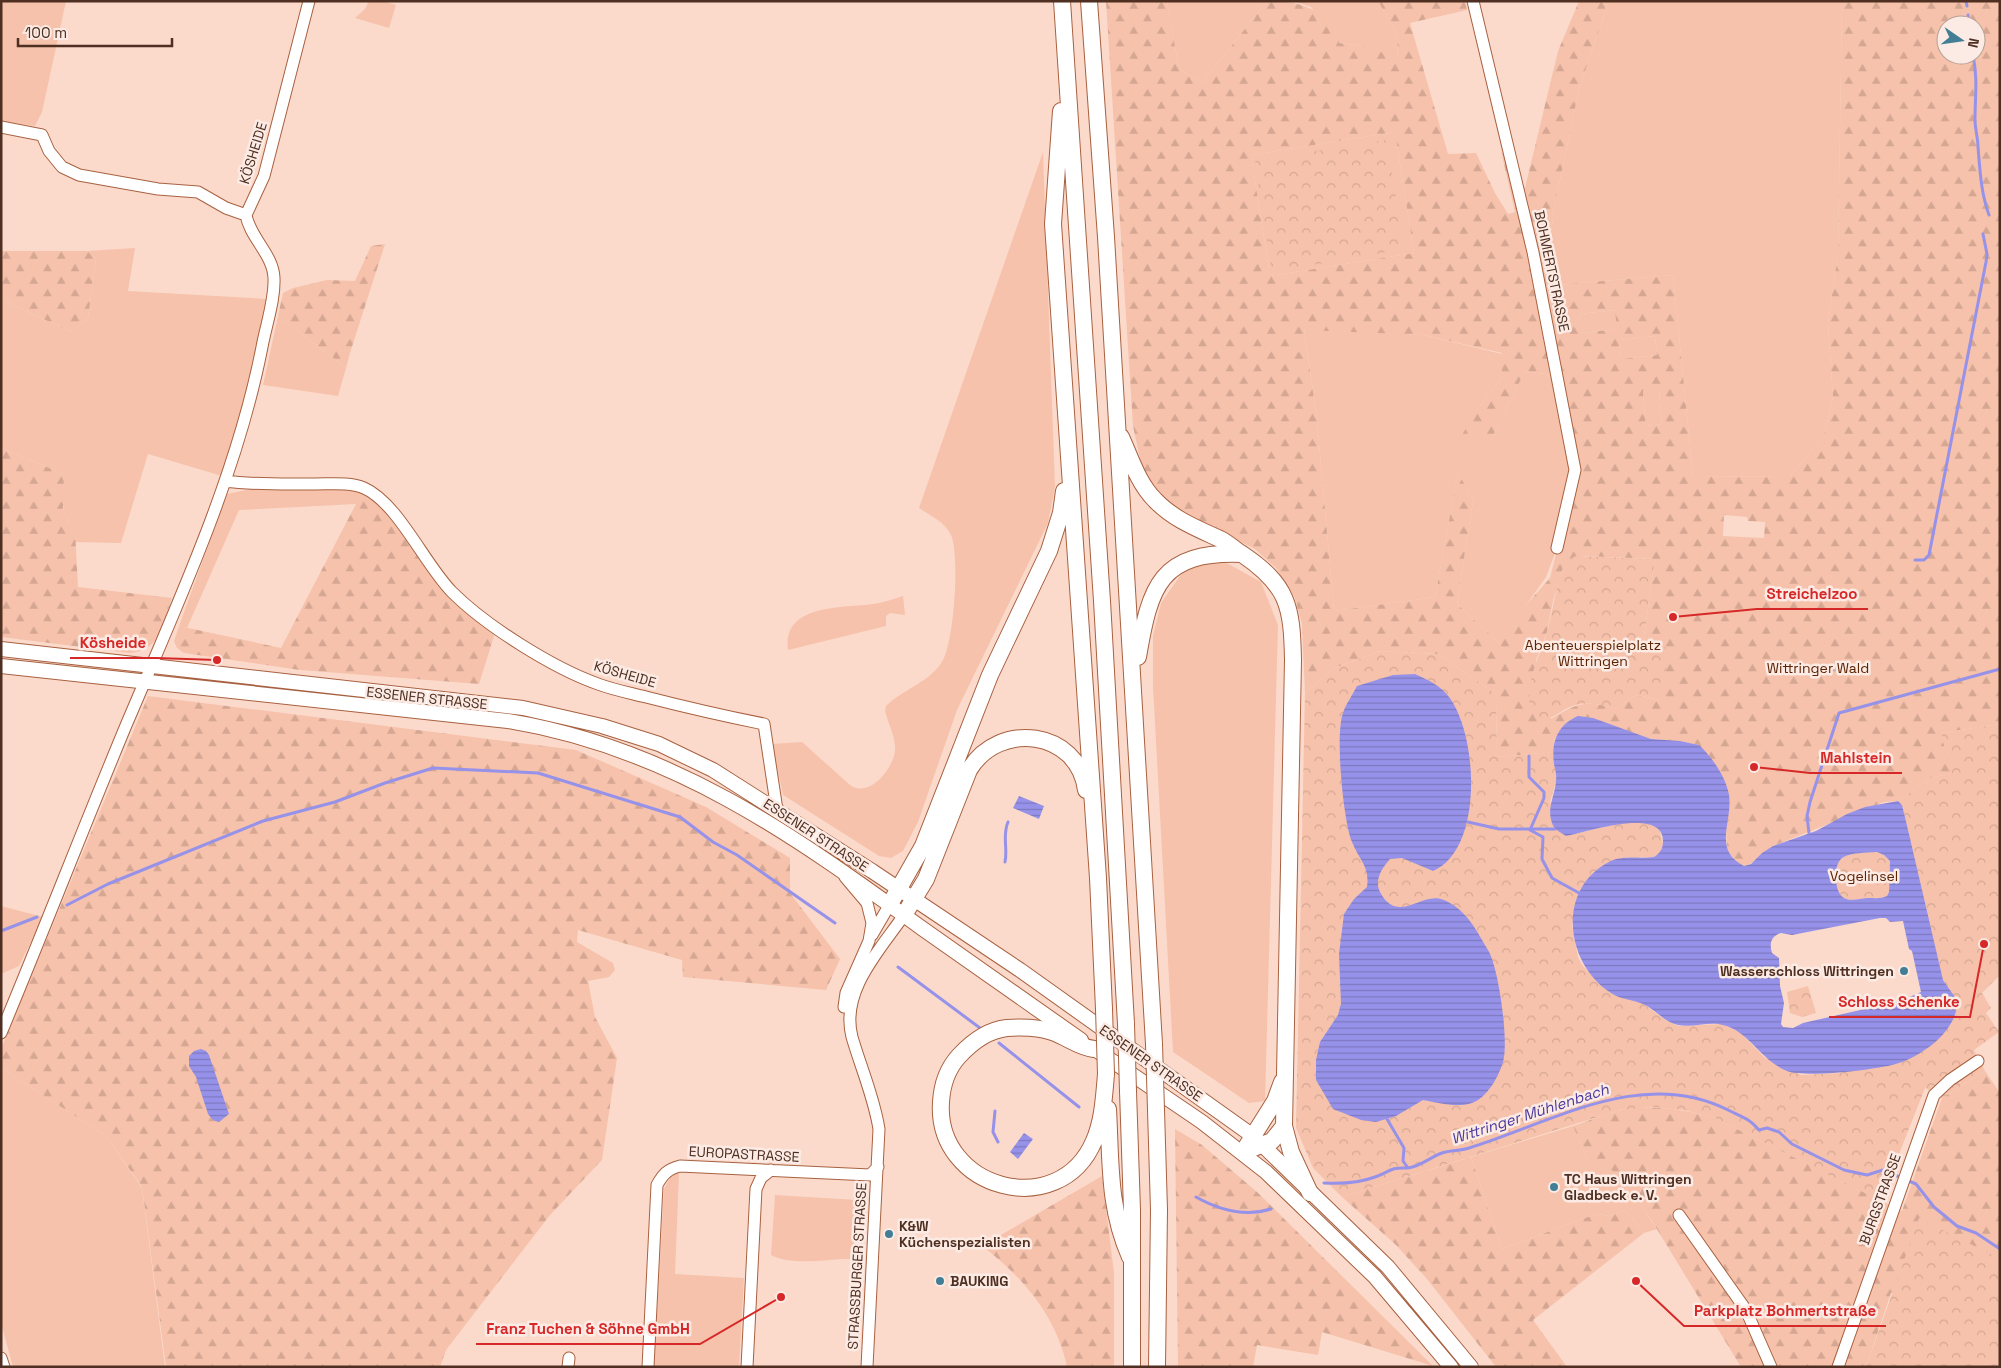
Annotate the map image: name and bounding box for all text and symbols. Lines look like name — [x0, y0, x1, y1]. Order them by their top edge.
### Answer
scale bar — [18, 15, 171, 47]
north arrow — [1936, 15, 1986, 65]
text: 100 m — [25, 23, 67, 42]
text: N — [1964, 36, 1983, 50]
street label: KÖSHEIDE — [235, 120, 271, 186]
street label: BOHMERTSTRASSE — [1530, 209, 1574, 333]
callout: Streichelzoo — [1757, 579, 1868, 609]
text: Streichelzoo — [1767, 584, 1857, 603]
callout: Kösheide — [70, 628, 156, 658]
text: Kösheide — [80, 633, 147, 652]
park label: Abenteuerspielplatz Wittringen — [1525, 636, 1661, 670]
street label: KÖSHEIDE — [592, 657, 658, 691]
park label: Wittringer Wald — [1767, 659, 1869, 677]
street label: ESSENER STRASSE — [366, 683, 489, 713]
callout: Mahlstein — [1810, 743, 1902, 773]
text: Mahlstein — [1820, 748, 1892, 767]
street label: ESSENER STRASSE — [760, 794, 872, 876]
park label: Vogelinsel — [1830, 867, 1898, 885]
place label: Wasserschloss Wittringen — [1720, 962, 1894, 980]
marker: Wasserschloss Wittringen — [1898, 965, 1910, 977]
callout: Schloss Schenke — [1829, 987, 1970, 1017]
text: Schloss Schenke — [1838, 992, 1960, 1011]
street label: ESSENER STRASSE — [1096, 1021, 1206, 1105]
water label: Wittringer Mühlenbach — [1449, 1079, 1612, 1148]
street label: EUROPASTRASSE — [688, 1142, 800, 1166]
street label: BURGSTRASSE — [1855, 1151, 1905, 1247]
place label: TC Haus Wittringen Gladbeck e. V. — [1564, 1170, 1692, 1204]
marker: TC Haus Wittringen Gladbeck e. V. — [1548, 1181, 1560, 1193]
street label: STRASSBURGER STRASSE — [844, 1182, 870, 1350]
place label: K&W Küchenspezialisten — [899, 1217, 1031, 1251]
marker: K&W Küchenspezialisten — [883, 1228, 895, 1240]
place label: BAUKING — [950, 1272, 1008, 1290]
marker: BAUKING — [934, 1275, 946, 1287]
callout: Parkplatz Bohmertstraße — [1684, 1296, 1886, 1326]
text: Parkplatz Bohmertstraße — [1694, 1301, 1876, 1320]
callout: Franz Tuchen & Söhne GmbH — [476, 1314, 700, 1344]
text: Franz Tuchen & Söhne GmbH — [486, 1319, 690, 1338]

